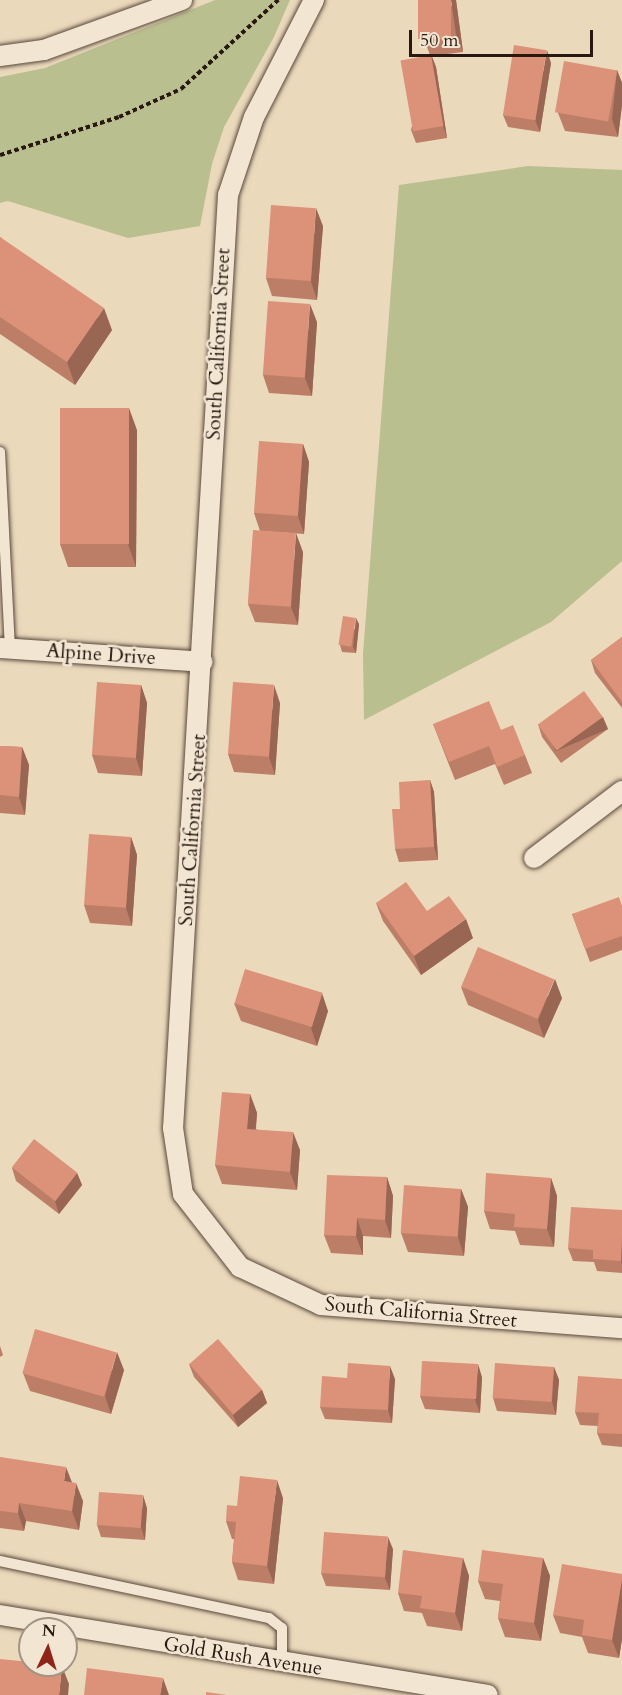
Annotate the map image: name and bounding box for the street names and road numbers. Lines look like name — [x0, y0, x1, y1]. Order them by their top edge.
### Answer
street label: South California Street — [201, 247, 235, 441]
street label: Alpine Drive — [45, 638, 157, 670]
street label: South California Street — [173, 733, 211, 927]
street label: South California Street — [324, 1292, 518, 1332]
street label: Gold Rush Avenue — [162, 1632, 324, 1680]

